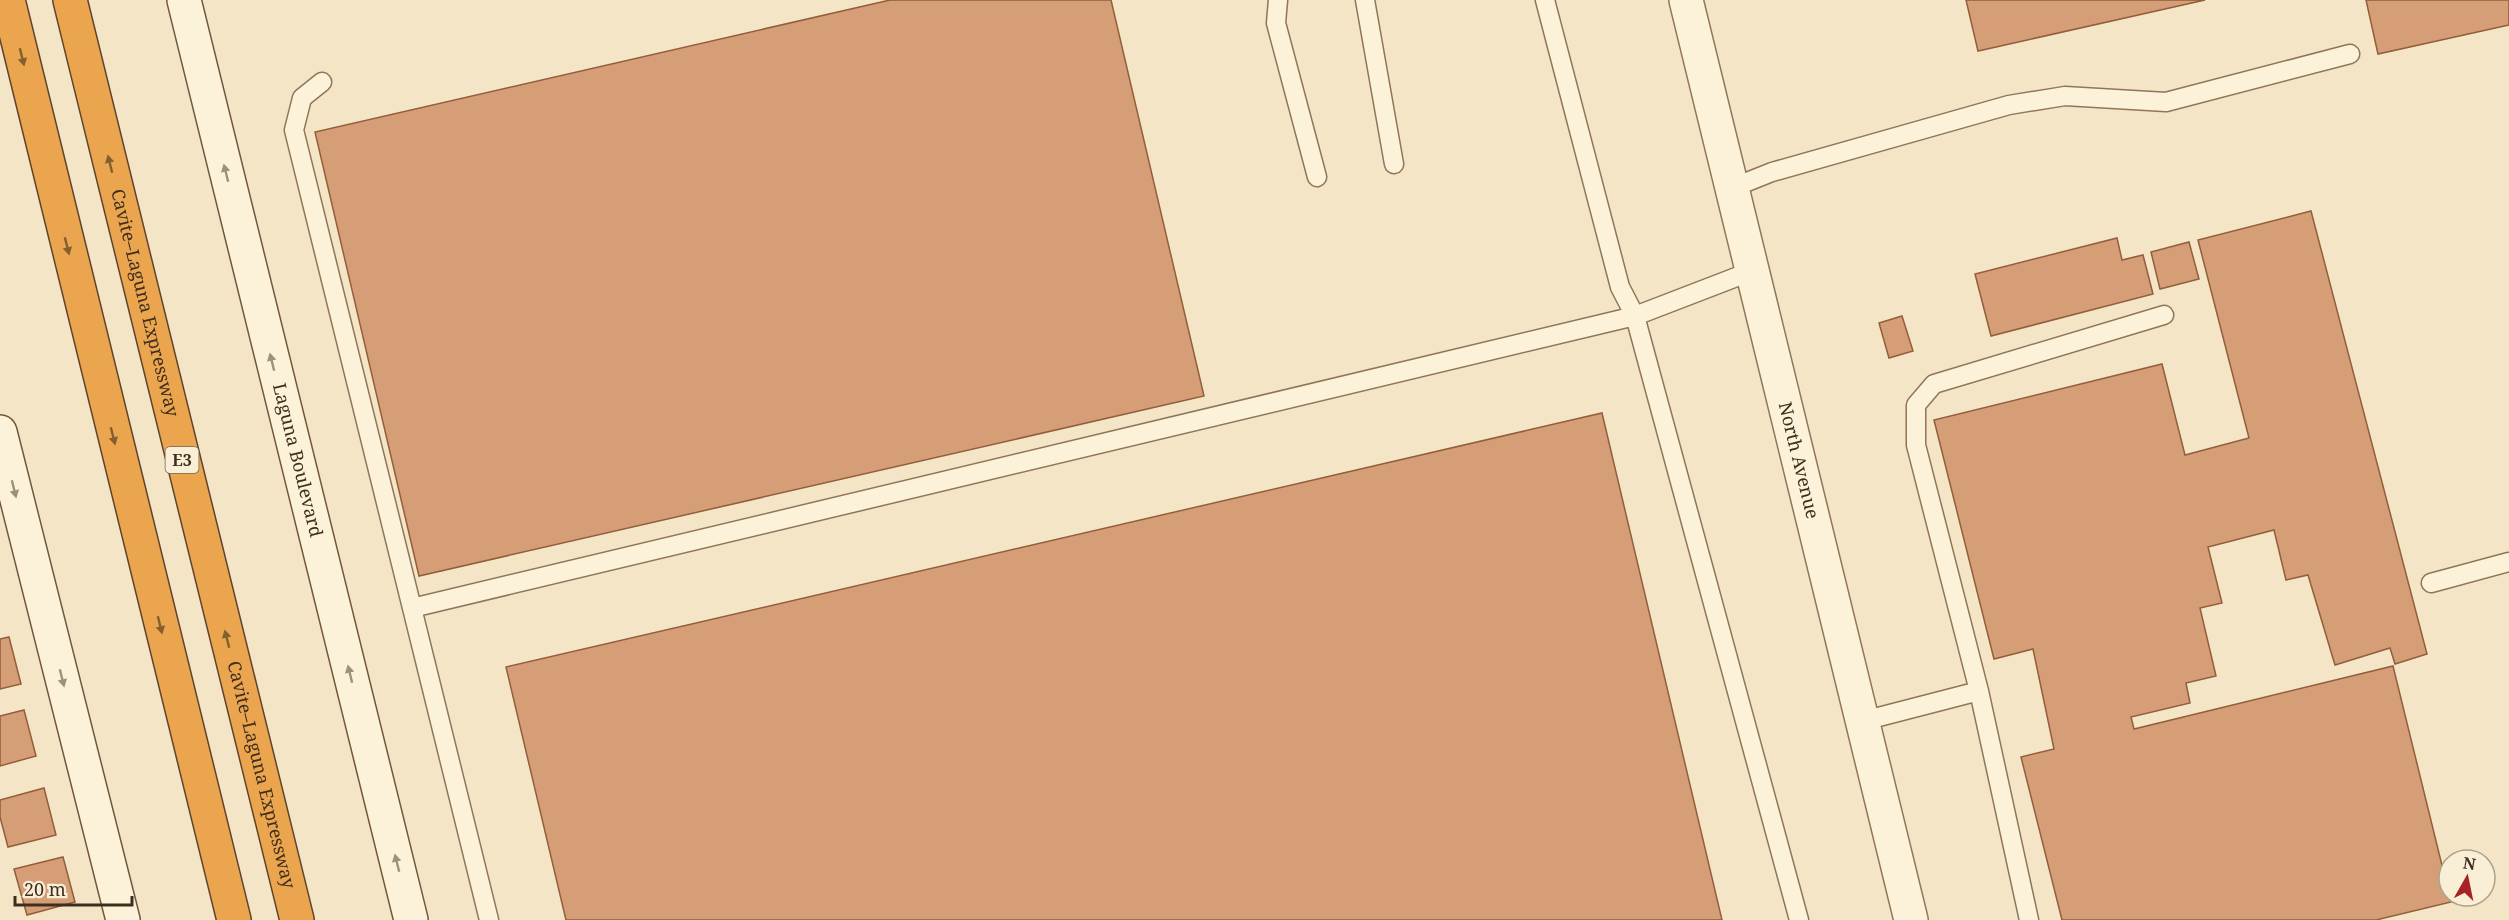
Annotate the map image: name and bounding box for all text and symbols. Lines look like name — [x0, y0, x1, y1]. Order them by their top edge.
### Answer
one-way arrow — [17, 48, 27, 66]
one-way arrow — [104, 155, 114, 173]
one-way arrow — [220, 164, 230, 182]
street label: Cavite–Laguna Expressway — [106, 186, 186, 420]
one-way arrow — [63, 237, 73, 256]
one-way arrow — [267, 353, 277, 372]
street label: Laguna Boulevard — [268, 380, 329, 539]
street label: North Avenue — [1774, 399, 1825, 521]
one-way arrow — [109, 427, 119, 445]
road number: E3 — [166, 447, 198, 473]
one-way arrow — [10, 480, 20, 498]
one-way arrow — [156, 616, 166, 634]
one-way arrow — [221, 630, 231, 648]
street label: Cavite–Laguna Expressway — [222, 658, 302, 892]
one-way arrow — [344, 665, 354, 683]
one-way arrow — [57, 669, 67, 687]
north arrow — [2437, 848, 2497, 908]
text: N — [2461, 851, 2478, 875]
one-way arrow — [391, 854, 401, 872]
scale bar — [15, 869, 132, 907]
text: 20 m — [24, 877, 66, 901]

